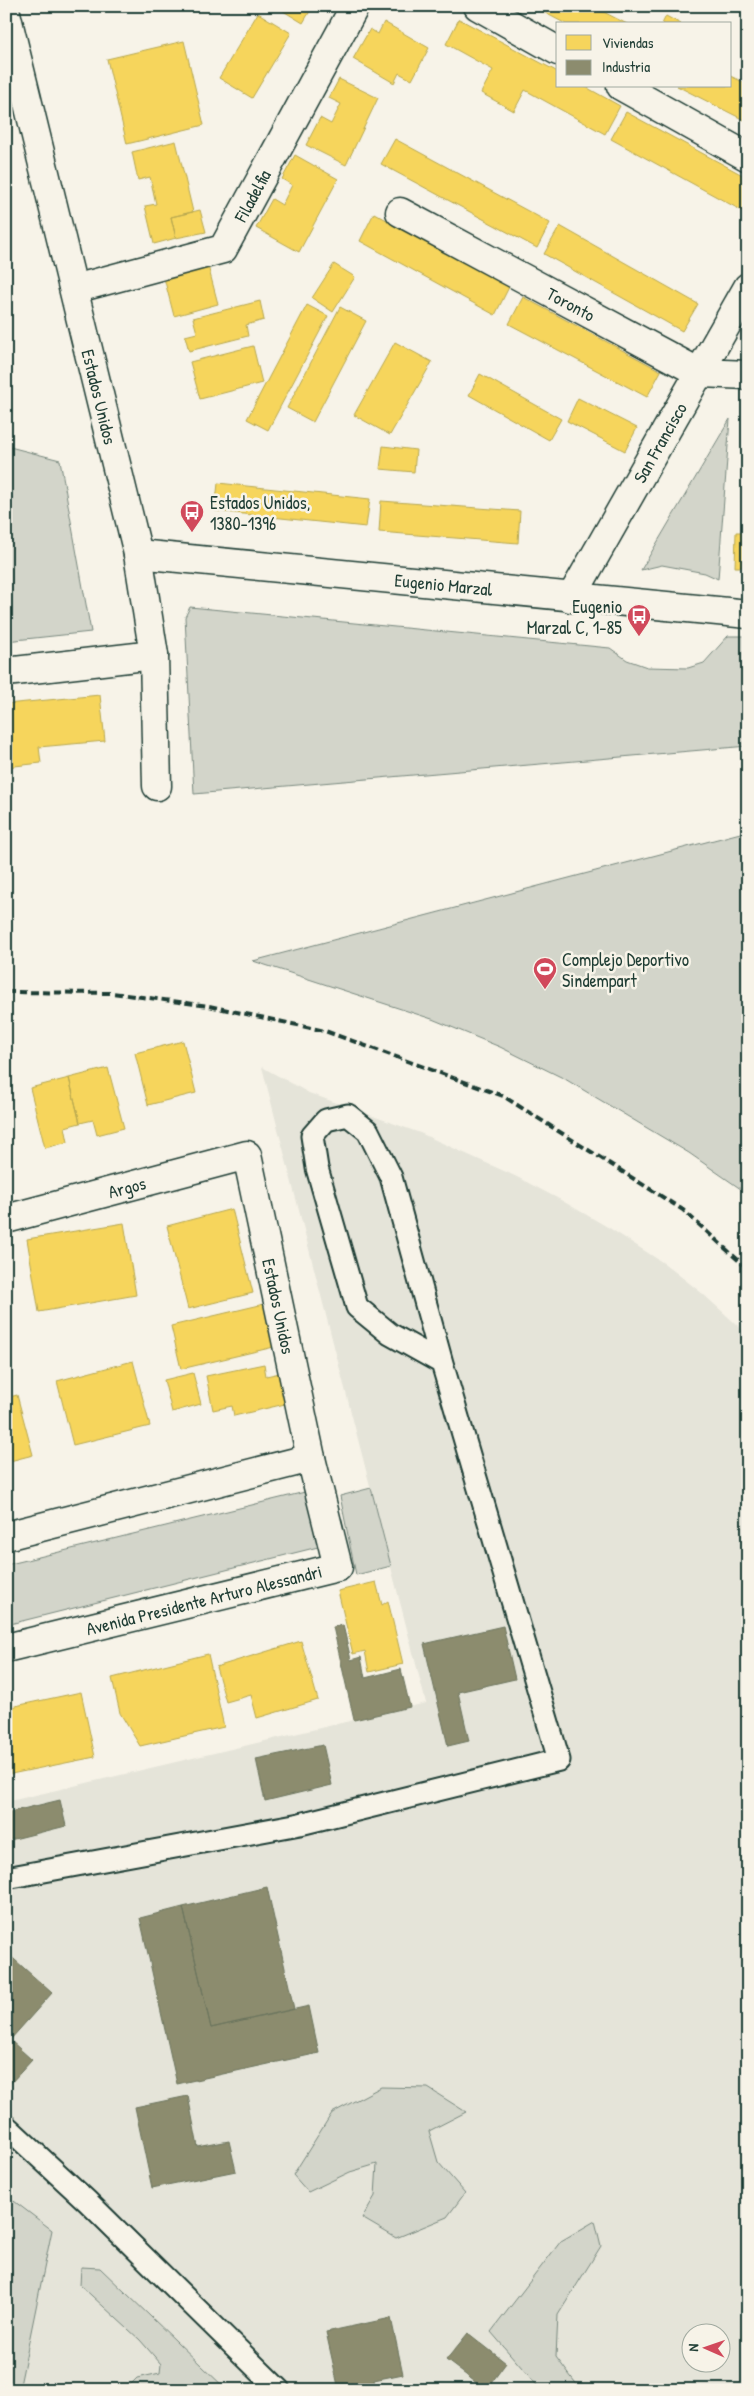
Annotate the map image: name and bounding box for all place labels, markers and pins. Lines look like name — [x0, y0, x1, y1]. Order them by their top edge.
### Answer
place label: Estados Unidos, 1380-1396 — [210, 490, 310, 536]
bus stop icon: Estados Unidos, 1380-1396 — [179, 499, 205, 533]
place label: Eugenio Marzal C, 1-85 — [527, 594, 622, 640]
bus stop icon: Eugenio Marzal C, 1-85 — [626, 603, 652, 637]
place label: Complejo Deportivo Sindempart — [562, 947, 689, 993]
sports icon: Complejo Deportivo Sindempart — [532, 956, 558, 990]

